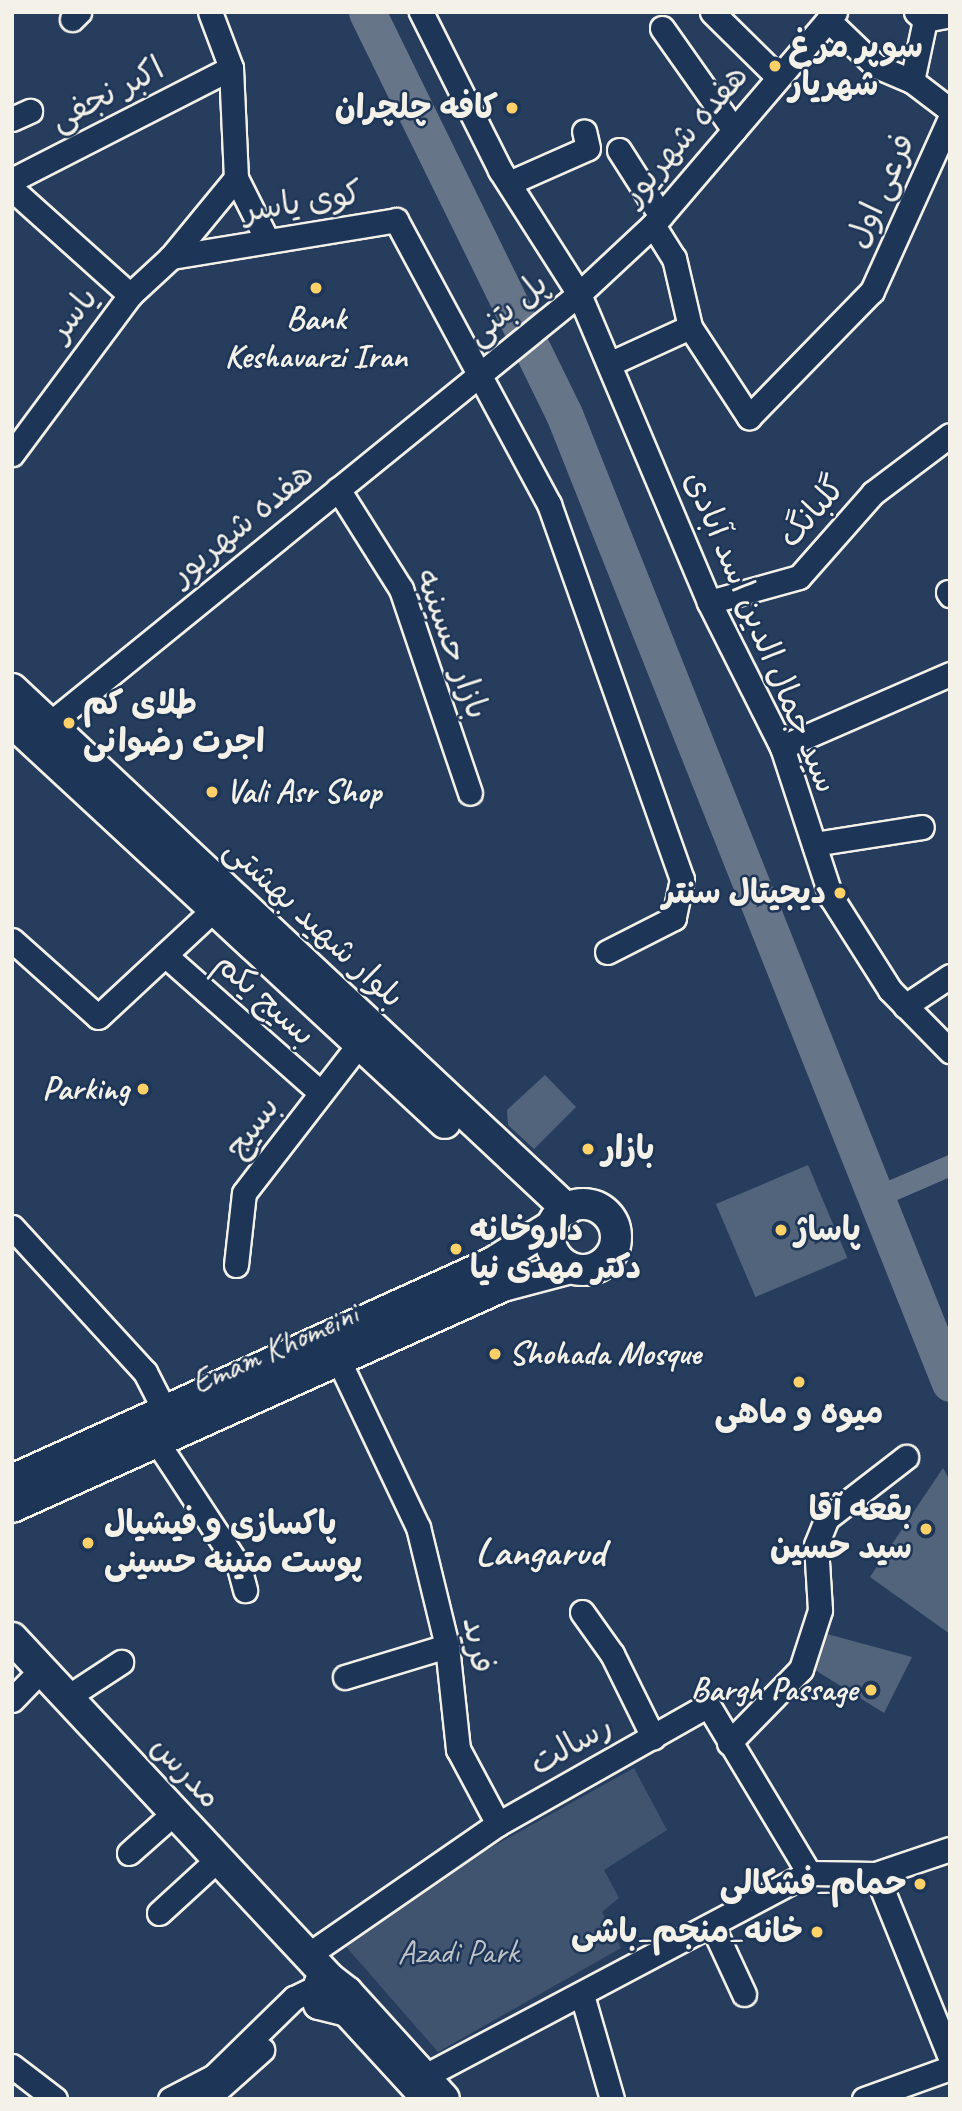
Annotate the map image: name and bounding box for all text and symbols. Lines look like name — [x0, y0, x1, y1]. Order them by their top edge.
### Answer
place label: سوپر مرغ شهریار — [789, 27, 923, 105]
street label: اکبر نجفی — [43, 49, 171, 139]
street label: هفده شهریور — [613, 57, 757, 213]
marker: سوپر مرغ شهریار — [767, 58, 783, 74]
place label: کافه چلچران — [335, 88, 498, 128]
marker: کافه چلچران — [504, 100, 520, 116]
street label: فرعی اول — [838, 127, 924, 255]
street label: کوی یاسر — [240, 173, 364, 231]
street label: پل بتنی — [458, 264, 556, 354]
street label: یاسر — [40, 279, 106, 349]
marker: Bank Keshavarzi Iran — [308, 280, 324, 296]
place label: Bank Keshavarzi Iran — [224, 299, 408, 377]
street label: هفده شهریور — [162, 454, 322, 594]
street label: سید جمال الدین اسد آبادی — [675, 465, 847, 799]
street label: گلبانگ — [770, 468, 854, 556]
street label: بازار حسینیه — [407, 563, 497, 725]
place label: طلای کم اجرت رضوانی — [83, 684, 265, 762]
marker: طلای کم اجرت رضوانی — [61, 715, 77, 731]
place label: Vali Asr Shop — [226, 772, 381, 812]
marker: Vali Asr Shop — [204, 784, 220, 800]
street label: بلوار شهید بهشتی — [216, 830, 412, 1016]
place label: دیجیتال سنتر — [663, 873, 826, 913]
marker: دیجیتال سنتر — [832, 885, 848, 901]
street label: بسیج یکم — [206, 944, 324, 1054]
place label: Parking — [42, 1069, 129, 1109]
marker: Parking — [135, 1081, 151, 1097]
street label: بسیج — [216, 1088, 288, 1166]
place label: بازار — [602, 1129, 655, 1169]
marker: بازار — [580, 1141, 596, 1157]
place label: داروخانه دکتر مهدی نیا — [470, 1210, 641, 1288]
place label: پاساژ — [795, 1210, 861, 1250]
marker: پاساژ — [773, 1222, 789, 1238]
marker: داروخانه دکتر مهدی نیا — [448, 1241, 464, 1257]
street label: Emam Khomeini — [185, 1294, 365, 1404]
place label: Shohada Mosque — [509, 1334, 701, 1374]
marker: Shohada Mosque — [487, 1346, 503, 1362]
marker: میوه و ماهی — [791, 1374, 807, 1390]
place label: میوه و ماهی — [715, 1393, 883, 1433]
place label: بقعه آقا سید حسین — [770, 1490, 912, 1568]
place label: پاکسازی و فیشیال پوست متینه حسینی — [104, 1504, 362, 1582]
marker: بقعه آقا سید حسین — [918, 1521, 934, 1537]
district label: Langarud — [475, 1528, 605, 1576]
marker: پاکسازی و فیشیال پوست متینه حسینی — [78, 1533, 98, 1553]
street label: فرید — [454, 1614, 502, 1676]
place label: Bargh Passage — [689, 1670, 857, 1710]
marker: Bargh Passage — [863, 1682, 879, 1698]
street label: رسالت — [523, 1706, 619, 1784]
street label: مدرس — [142, 1727, 230, 1817]
place label: حمام_فشکالی — [720, 1864, 906, 1904]
marker: حمام_فشکالی — [912, 1876, 928, 1892]
place label: خانه_منجم_باشی — [571, 1912, 803, 1952]
marker: خانه_منجم_باشی — [809, 1924, 825, 1940]
park label: Azadi Park — [397, 1933, 519, 1973]

